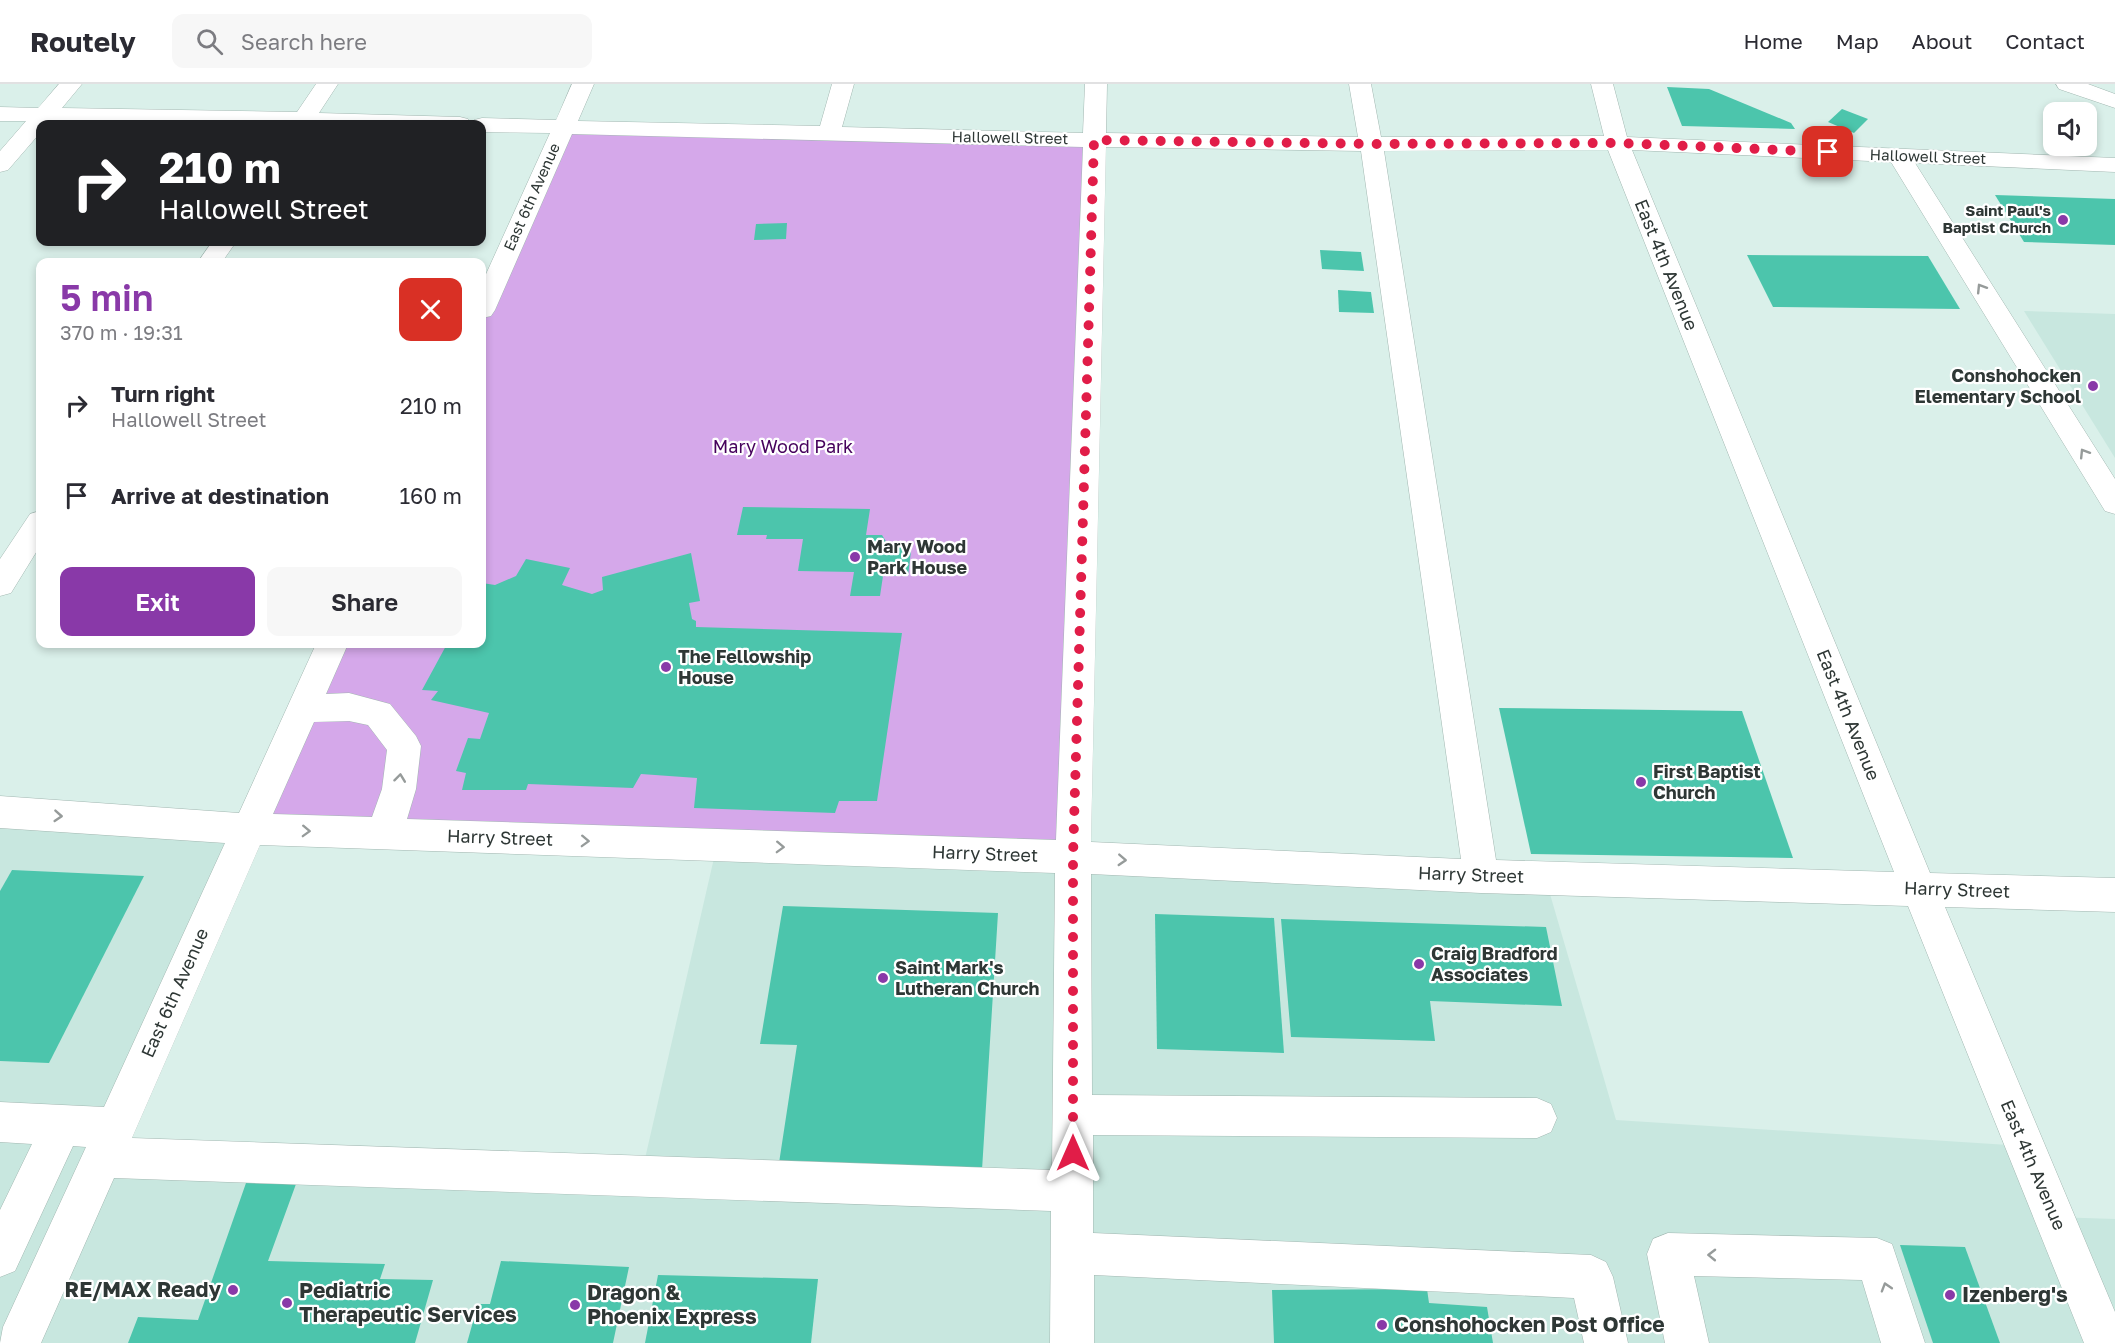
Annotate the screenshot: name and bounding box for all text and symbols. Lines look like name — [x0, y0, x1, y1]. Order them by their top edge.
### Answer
search box — [172, 14, 592, 68]
text: Routely — [30, 25, 136, 58]
icon: search — [193, 25, 226, 58]
text: Search here — [241, 28, 367, 55]
text: Home — [1743, 28, 1803, 54]
text: Map — [1836, 28, 1879, 54]
text: About — [1912, 28, 1972, 54]
text: Contact — [2005, 28, 2085, 54]
map controls — [2043, 102, 2097, 156]
button: sound — [2043, 102, 2097, 156]
pin — [1802, 126, 1853, 177]
street label: Hallowell Street — [952, 127, 1068, 147]
icon: arrive — [1811, 135, 1844, 168]
street label: East 6th Avenue — [499, 140, 563, 253]
text: 210 m — [159, 142, 281, 192]
icon: right — [60, 144, 138, 222]
street label: Hallowell Street — [1869, 145, 1987, 167]
text: Hallowell Street — [159, 193, 369, 225]
street label: East 4th Avenue — [1631, 196, 1703, 333]
place label: Saint Paul's Baptist Church — [1942, 201, 2051, 236]
marker: Saint Paul's Baptist Church — [2056, 213, 2070, 227]
text: 5 min — [60, 276, 154, 319]
button: close — [399, 278, 462, 341]
one-way arrow — [1976, 284, 1988, 294]
text: 370 m · 19:31 — [60, 320, 183, 344]
place label: Conshohocken Elementary School — [1915, 364, 2081, 407]
marker: Conshohocken Elementary School — [2086, 379, 2100, 393]
text: Turn right — [111, 380, 215, 407]
icon: right — [60, 389, 93, 422]
text: 210 m — [400, 392, 462, 419]
text: Hallowell Street — [111, 407, 267, 431]
park label: Mary Wood Park — [713, 435, 853, 457]
one-way arrow — [2080, 449, 2091, 460]
icon: arrive — [60, 479, 93, 512]
text: Arrive at destination — [111, 482, 329, 509]
text: 160 m — [399, 482, 462, 509]
place label: Mary Wood Park House — [867, 535, 967, 578]
marker: Mary Wood Park House — [848, 550, 862, 564]
button: Exit — [60, 567, 255, 636]
button: Share — [267, 567, 462, 636]
place label: The Fellowship House — [678, 645, 811, 688]
street label: East 4th Avenue — [1813, 646, 1885, 783]
marker: The Fellowship House — [659, 660, 673, 674]
place label: First Baptist Church — [1653, 760, 1761, 803]
one-way arrow — [393, 773, 406, 782]
marker: First Baptist Church — [1634, 775, 1648, 789]
one-way arrow — [54, 810, 63, 823]
street label: Harry Street — [447, 824, 554, 850]
one-way arrow — [302, 825, 311, 837]
one-way arrow — [581, 834, 590, 847]
street label: Harry Street — [932, 840, 1039, 866]
one-way arrow — [776, 841, 785, 854]
one-way arrow — [1117, 853, 1126, 866]
street label: Harry Street — [1418, 861, 1525, 887]
street label: Harry Street — [1904, 876, 2011, 902]
street label: East 6th Avenue — [136, 924, 212, 1061]
place label: Craig Bradford Associates — [1431, 942, 1558, 985]
place label: Saint Mark's Lutheran Church — [895, 956, 1040, 999]
marker: Craig Bradford Associates — [1412, 957, 1426, 971]
marker: Saint Mark's Lutheran Church — [876, 971, 890, 985]
street label: East 4th Avenue — [1997, 1096, 2071, 1233]
position arrow — [1041, 1121, 1105, 1185]
one-way arrow — [1707, 1249, 1716, 1261]
place label: RE/MAX Ready — [65, 1276, 221, 1302]
place label: Pediatric Therapeutic Services — [299, 1277, 517, 1327]
place label: Dragon & Phoenix Express — [587, 1279, 757, 1329]
place label: Izenberg's — [1962, 1281, 2068, 1307]
one-way arrow — [1881, 1282, 1893, 1293]
marker: RE/MAX Ready — [226, 1283, 240, 1297]
marker: Izenberg's — [1943, 1288, 1957, 1302]
marker: Pediatric Therapeutic Services — [280, 1296, 294, 1310]
marker: Dragon & Phoenix Express — [568, 1298, 582, 1312]
place label: Conshohocken Post Office — [1394, 1311, 1665, 1337]
marker: Conshohocken Post Office — [1375, 1318, 1389, 1332]

